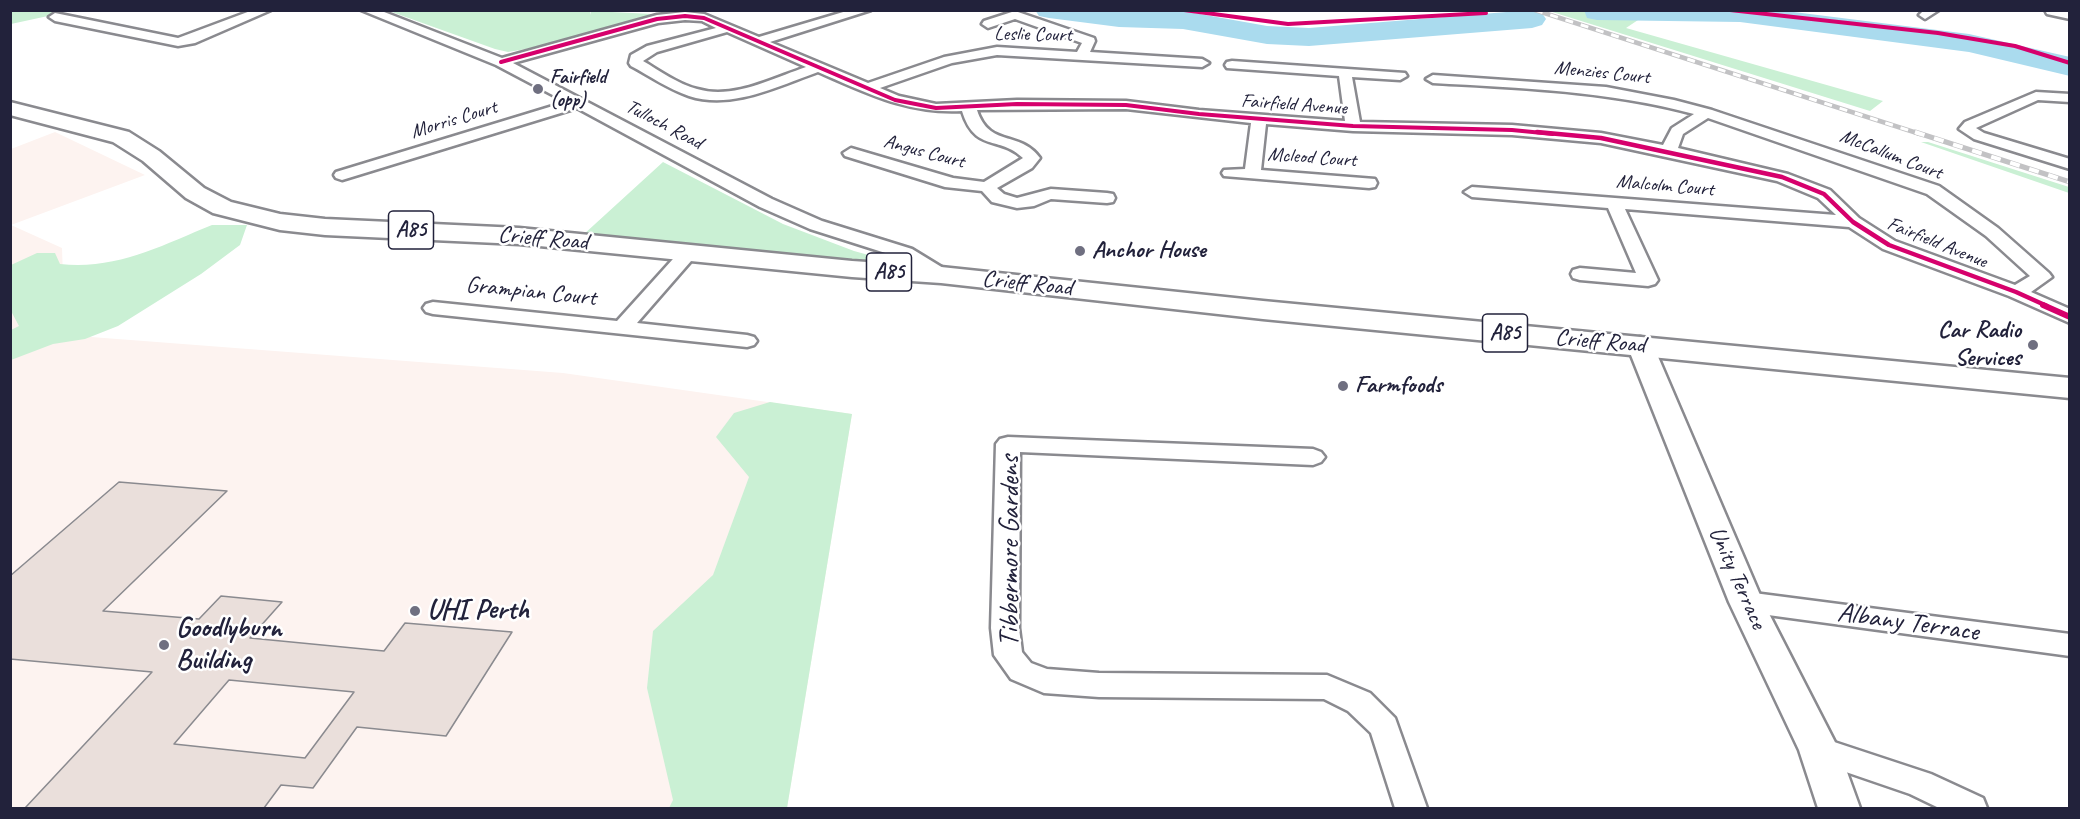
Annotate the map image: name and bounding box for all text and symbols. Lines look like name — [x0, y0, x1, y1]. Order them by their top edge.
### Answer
street label: Leslie Court — [994, 22, 1072, 48]
street label: Menzies Court — [1553, 56, 1651, 90]
place label: Fairfield (opp) — [550, 66, 606, 113]
marker: Fairfield (opp) — [531, 82, 545, 96]
street label: Fairfield Avenue — [1240, 89, 1348, 121]
street label: Tulloch Road — [621, 95, 707, 155]
street label: Morris Court — [408, 96, 500, 144]
street label: McCallum Court — [1836, 124, 1946, 186]
street label: Angus Court — [881, 130, 967, 174]
street label: Mcleod Court — [1267, 143, 1357, 173]
street label: Malcolm Court — [1615, 170, 1715, 202]
road number: A85 — [388, 211, 434, 249]
street label: Fairfield Avenue — [1883, 212, 1991, 274]
street label: Crieff Road — [497, 221, 589, 257]
place label: Anchor House — [1092, 237, 1206, 265]
marker: Anchor House — [1073, 244, 1087, 258]
road number: A85 — [866, 253, 912, 291]
street label: Crieff Road — [981, 265, 1073, 303]
street label: Grampian Court — [465, 271, 597, 313]
road number: A85 — [1482, 314, 1528, 352]
place label: Car Radio Services — [1938, 317, 2021, 373]
street label: Crieff Road — [1554, 324, 1646, 360]
marker: Car Radio Services — [2026, 338, 2040, 352]
place label: Farmfoods — [1355, 372, 1442, 400]
marker: Farmfoods — [1336, 379, 1350, 393]
street label: Tibbermore Gardens — [994, 455, 1028, 647]
street label: Unity Terrace — [1702, 522, 1772, 634]
place label: UHI Perth — [427, 594, 529, 628]
street label: Albany Terrace — [1835, 596, 1981, 650]
marker: UHI Perth — [408, 604, 422, 618]
place label: Goodlyburn Building — [176, 612, 282, 678]
marker: Goodlyburn Building — [157, 638, 171, 652]

